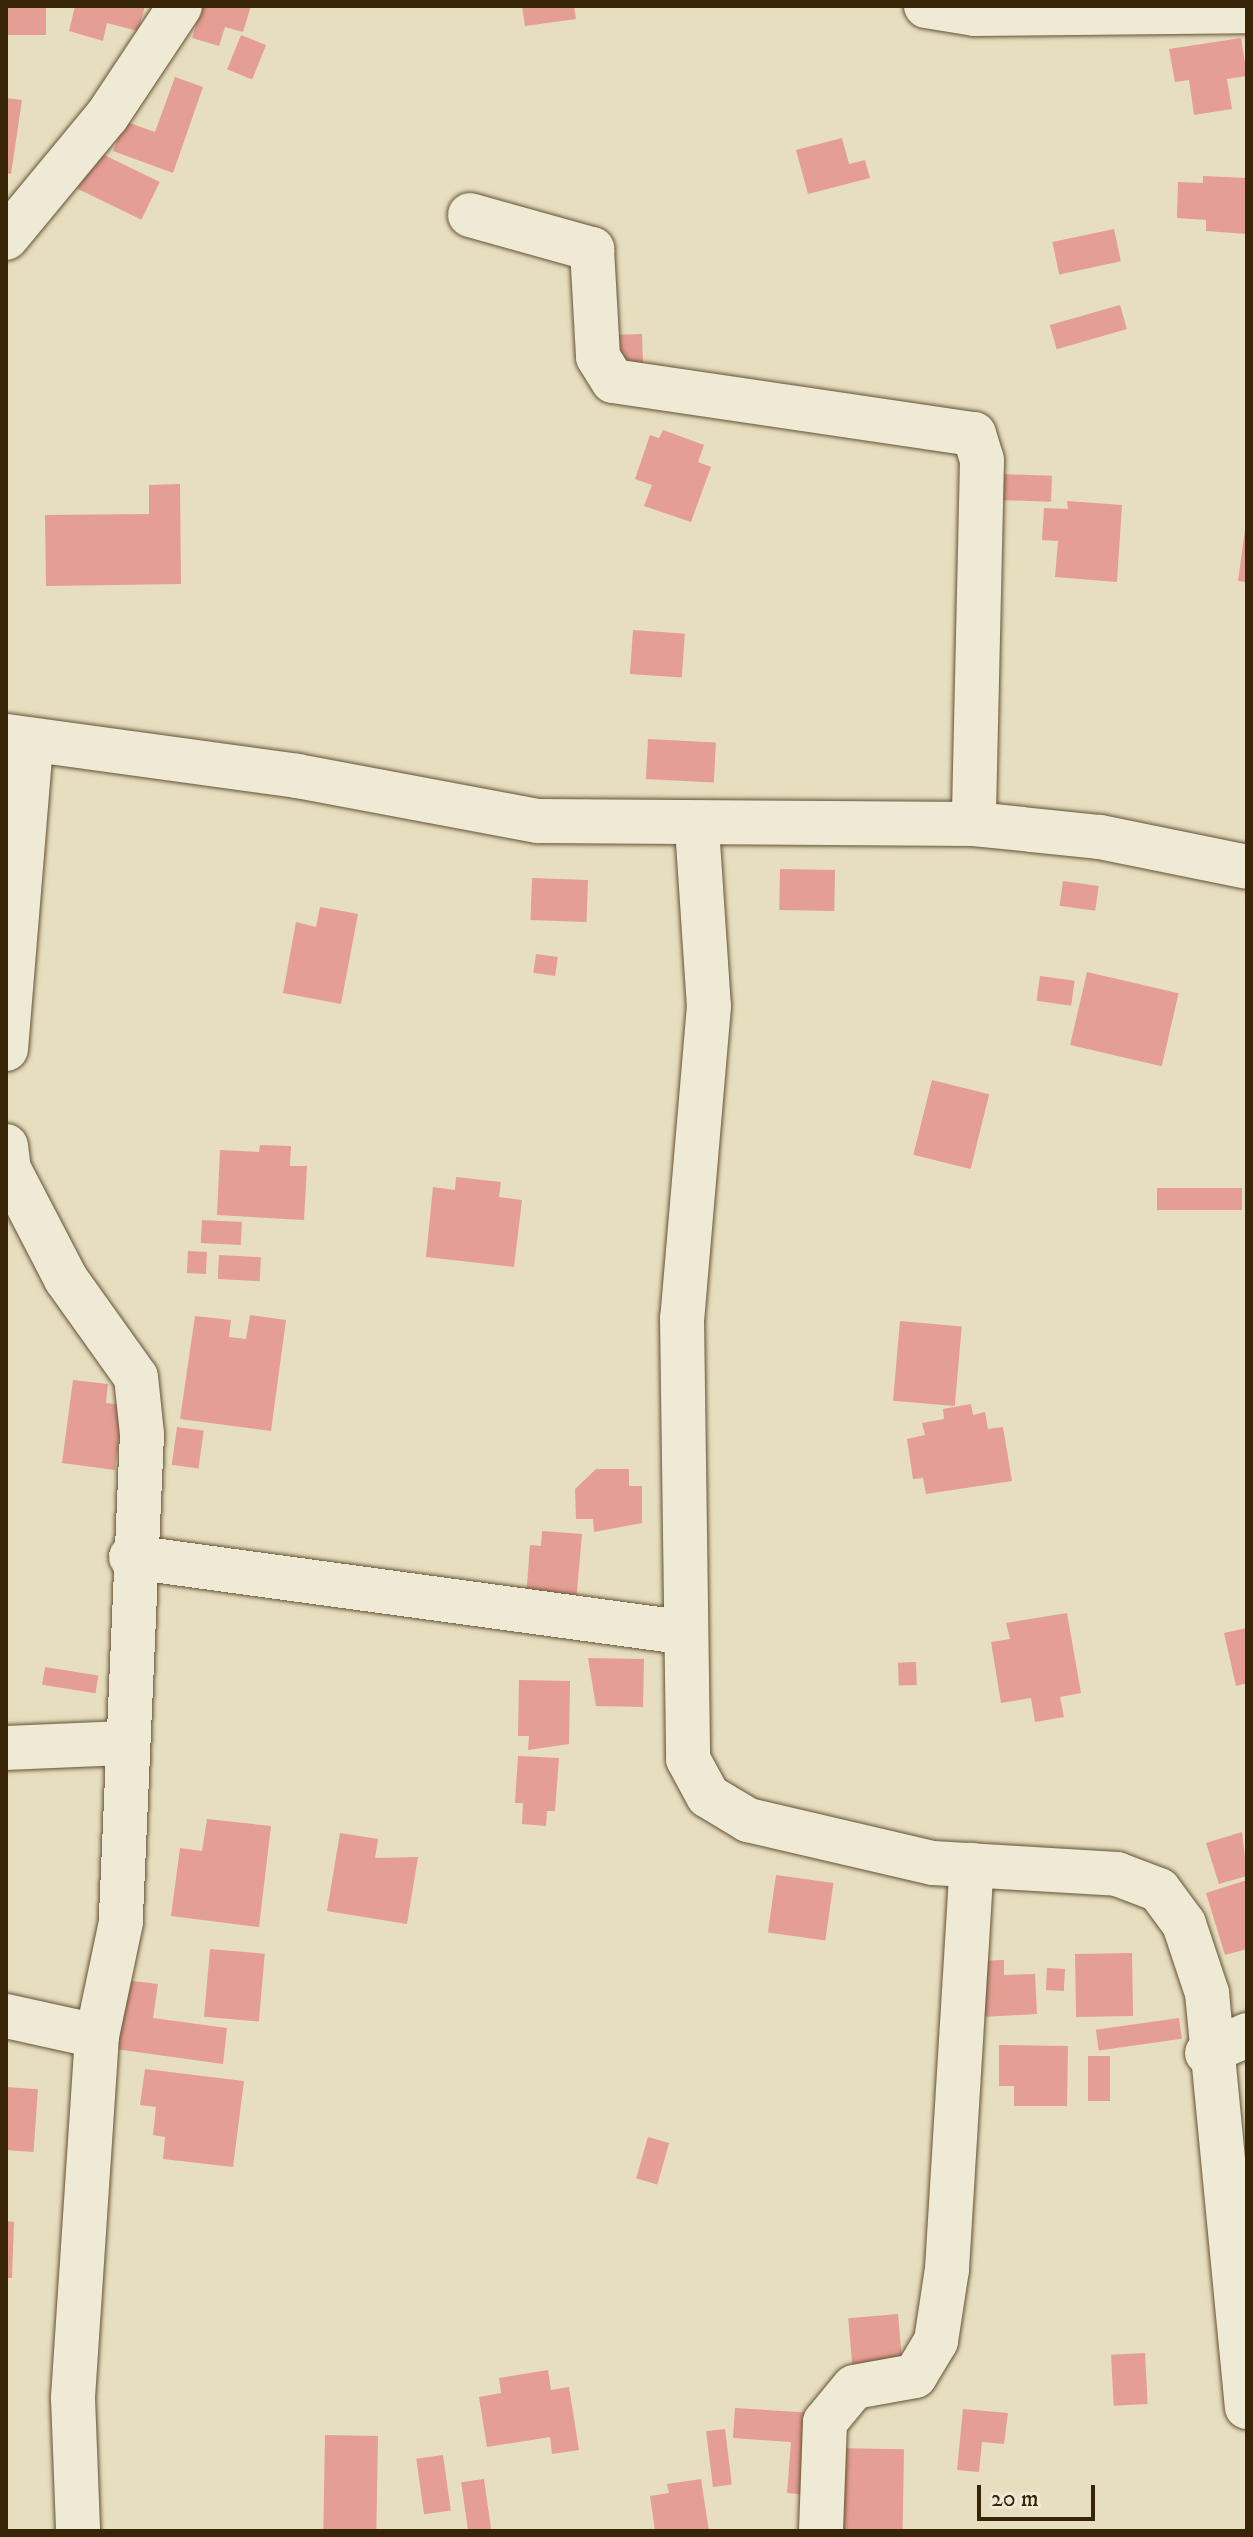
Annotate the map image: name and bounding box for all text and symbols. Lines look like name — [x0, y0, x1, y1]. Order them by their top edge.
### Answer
scale bar — [981, 2469, 1099, 2519]
text: 20 m — [991, 2484, 1039, 2514]

